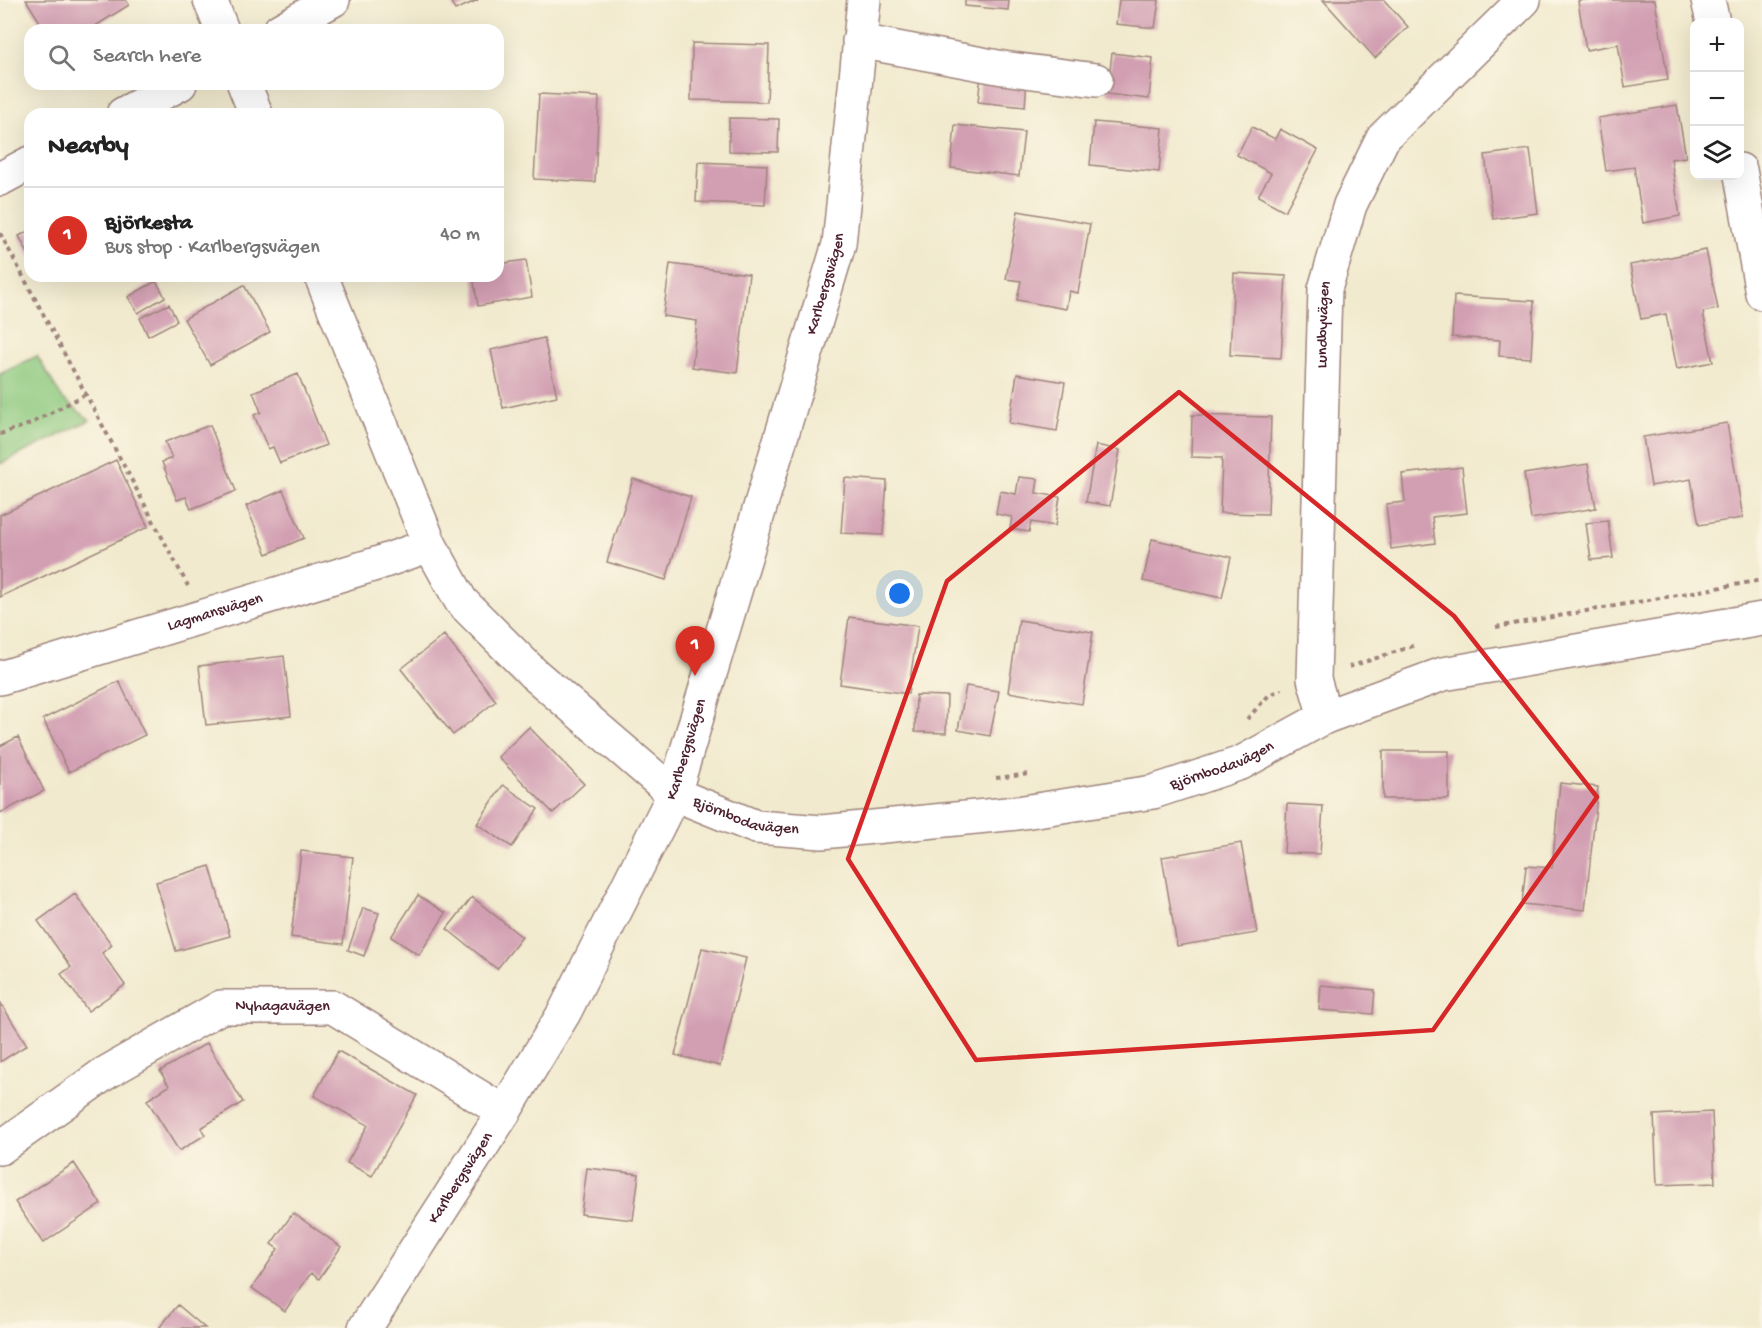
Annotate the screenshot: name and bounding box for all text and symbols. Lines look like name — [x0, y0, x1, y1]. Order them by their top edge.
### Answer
map controls — [1690, 18, 1744, 180]
button: + — [1690, 18, 1744, 72]
search box — [24, 24, 504, 90]
icon: search — [45, 41, 78, 74]
text: Search here — [93, 44, 201, 70]
button: − — [1690, 72, 1744, 126]
button: layers — [1690, 126, 1744, 180]
text: Nearby — [48, 132, 129, 163]
text: Björkesta — [105, 211, 192, 237]
text: 1 — [63, 224, 72, 247]
text: 40 m — [440, 224, 480, 247]
street label: Karlbergsvägen — [803, 232, 850, 337]
text: Bus stop · Karlbergsvägen — [105, 237, 320, 260]
street label: Lundbyvägen — [1313, 278, 1337, 369]
your location — [885, 579, 914, 608]
street label: Lagmansvägen — [165, 589, 266, 636]
pin: 1 — [676, 626, 714, 676]
street label: Karlbergsvägen — [663, 696, 712, 804]
street label: Björnbodavägen — [1167, 737, 1278, 795]
street label: Björnbodavägen — [689, 793, 800, 840]
street label: Nyhagavägen — [235, 998, 330, 1017]
street label: Karlbergsvägen — [425, 1129, 498, 1228]

